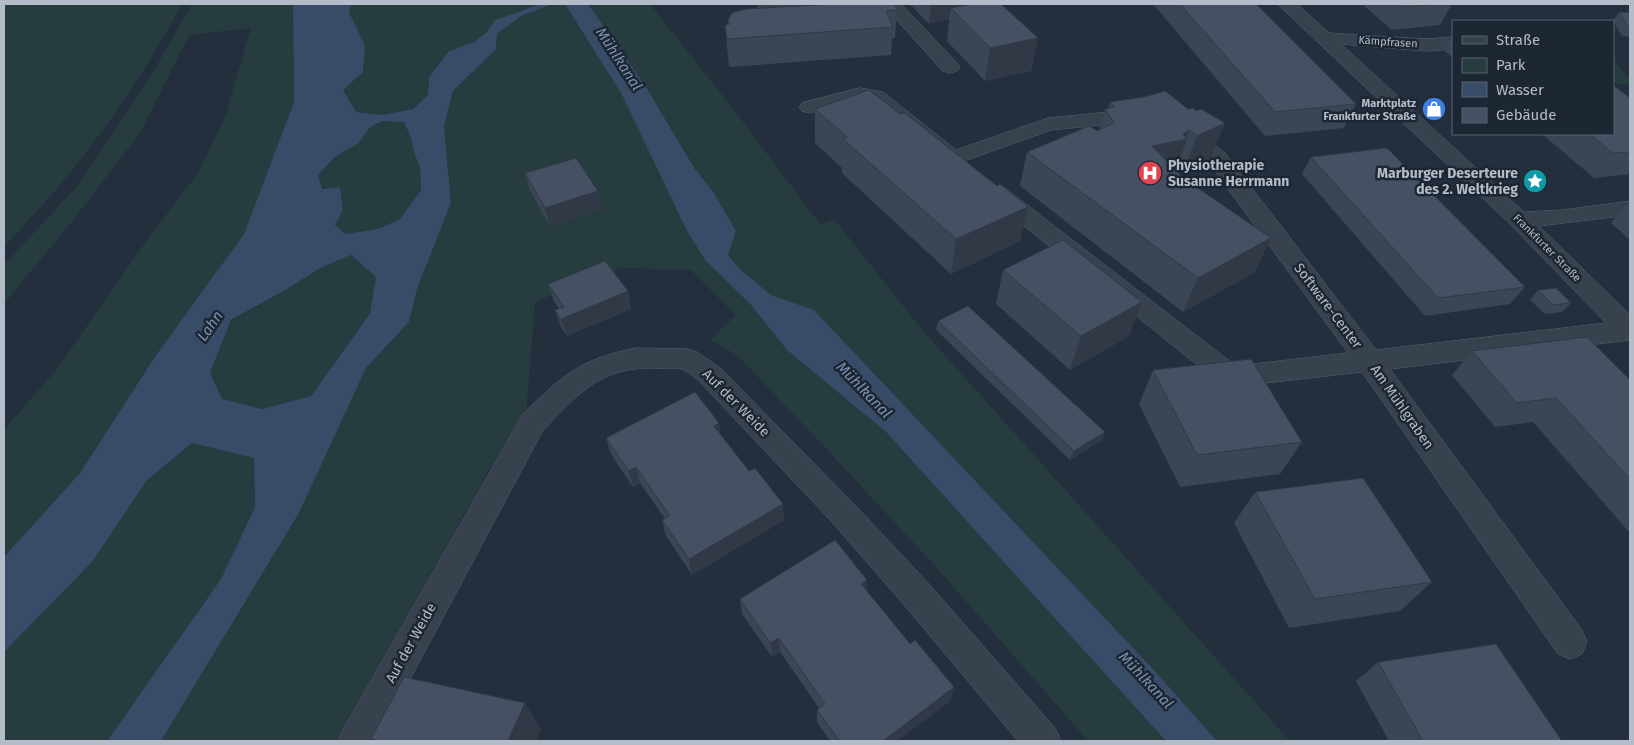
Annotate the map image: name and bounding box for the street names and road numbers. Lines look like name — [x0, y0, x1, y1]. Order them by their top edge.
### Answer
street label: Kämpfrasen — [1358, 33, 1418, 51]
street label: Frankfurter Straße — [1510, 211, 1584, 285]
street label: Software-Center — [1290, 260, 1366, 353]
street label: Am Mühlgraben — [1367, 362, 1437, 452]
street label: Auf der Weide — [699, 366, 773, 440]
street label: Auf der Weide — [382, 600, 440, 686]

